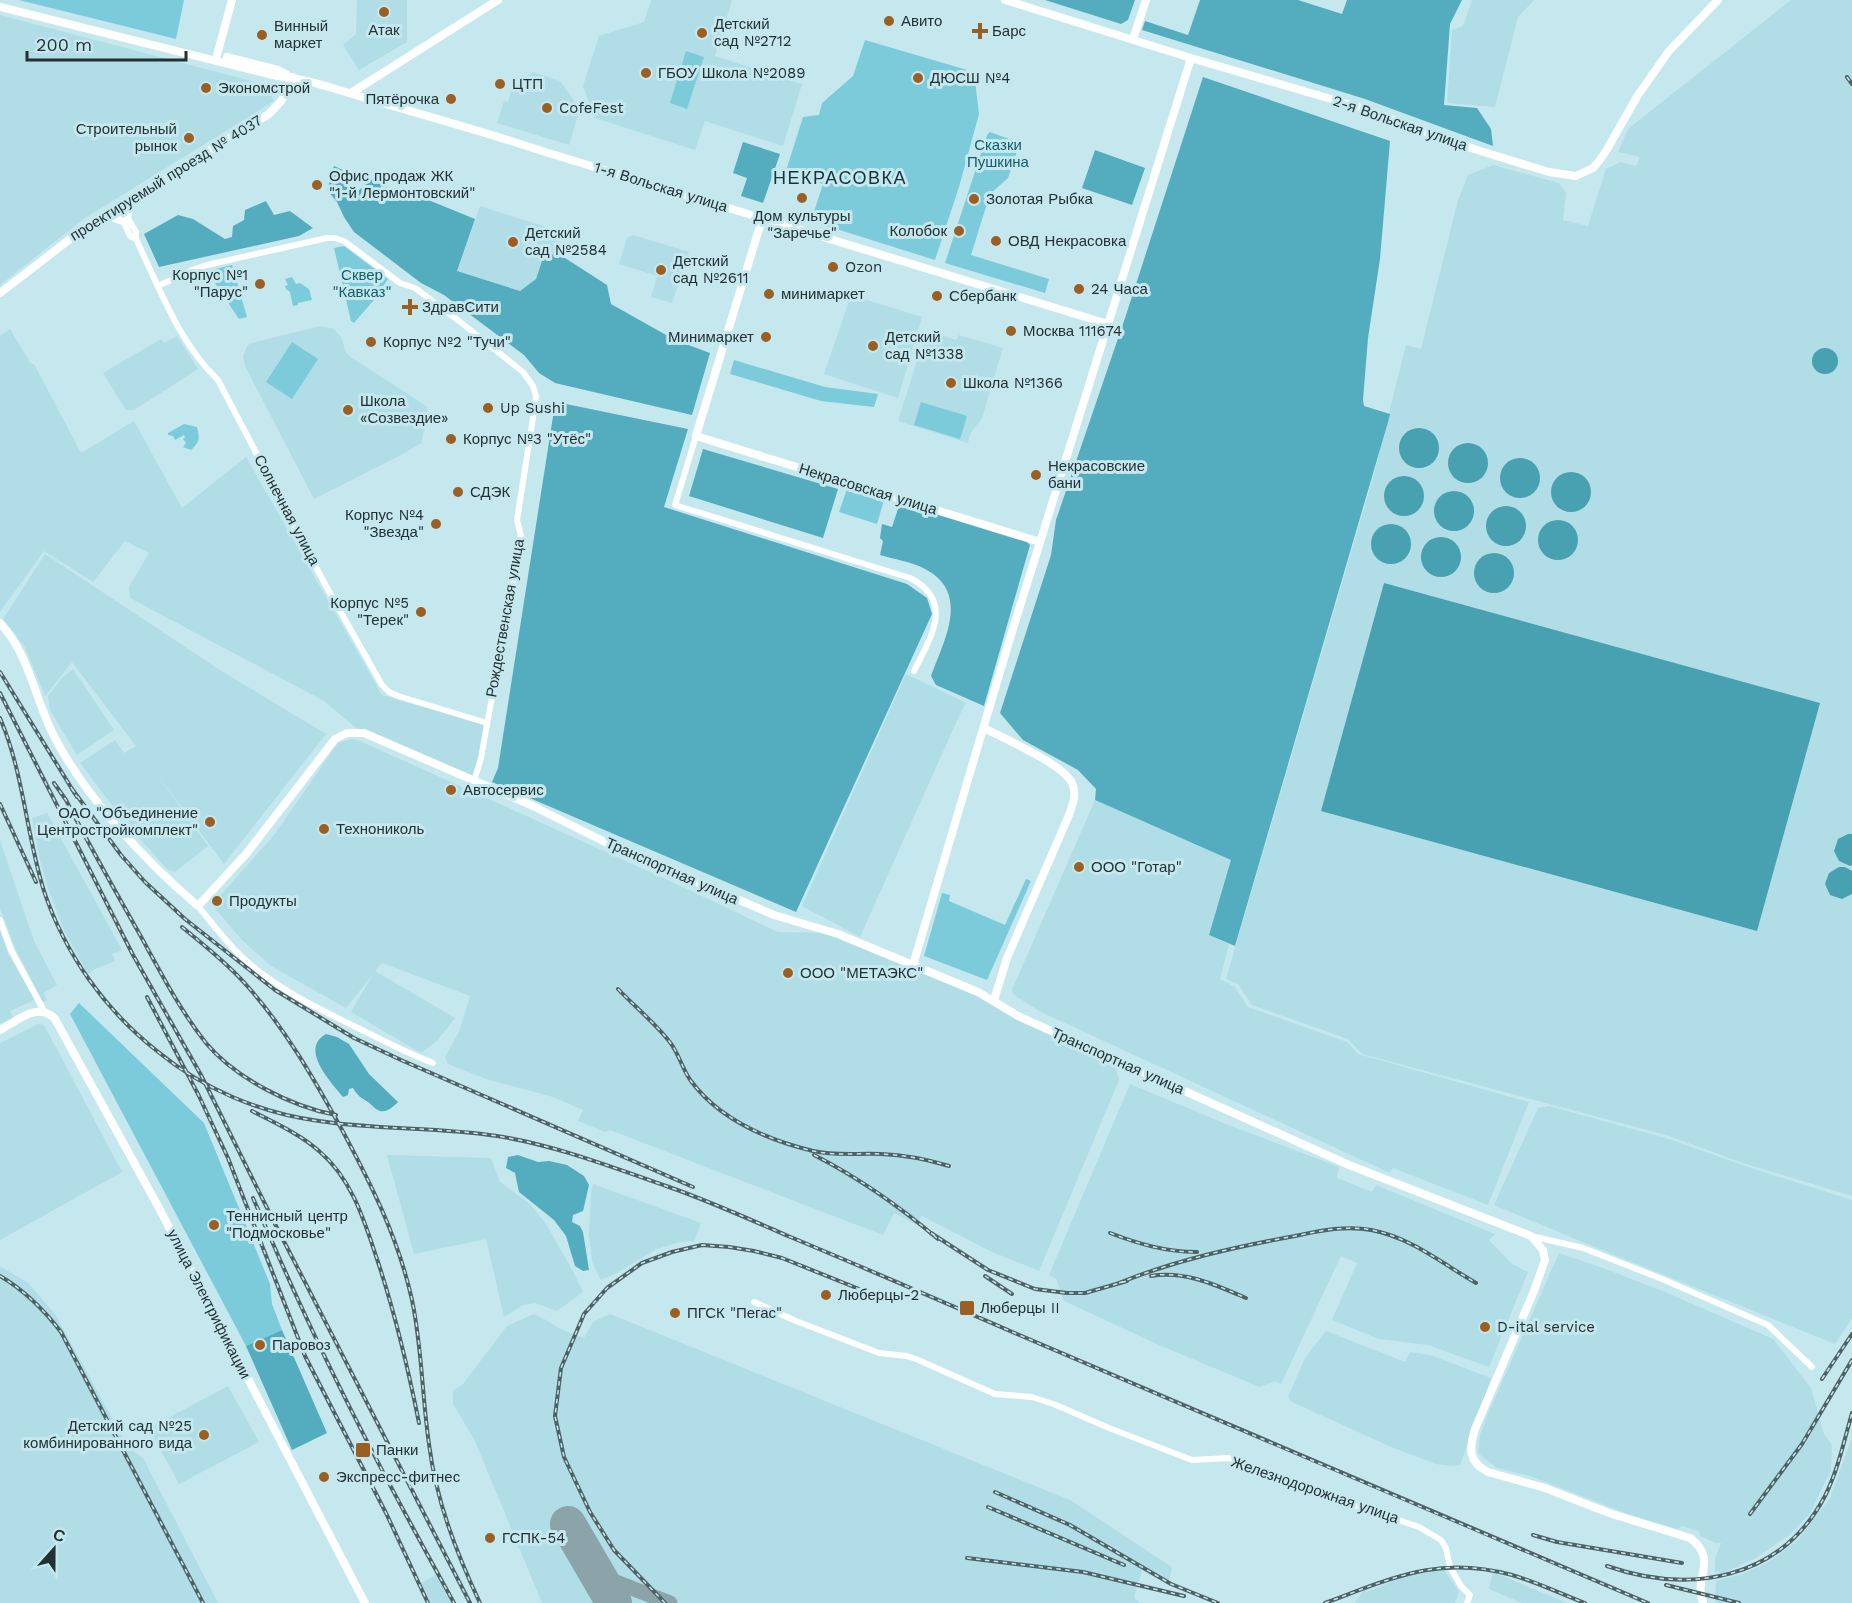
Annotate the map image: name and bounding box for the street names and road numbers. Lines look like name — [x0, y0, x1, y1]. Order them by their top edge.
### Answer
street label: 2-я Вольская улица — [1330, 92, 1470, 155]
street label: проектируемый проезд № 4037 — [67, 111, 265, 245]
street label: 1-я Вольская улица — [592, 158, 730, 216]
street label: Солнечная улица — [250, 452, 324, 569]
street label: Некрасовская улица — [797, 459, 940, 519]
street label: Рождественская улица — [482, 537, 528, 699]
street label: Транспортная улица — [603, 834, 742, 909]
street label: Транспортная улица — [1049, 1024, 1188, 1099]
street label: улица Электрификации — [163, 1226, 255, 1382]
street label: Железнодорожная улица — [1229, 1453, 1402, 1527]

